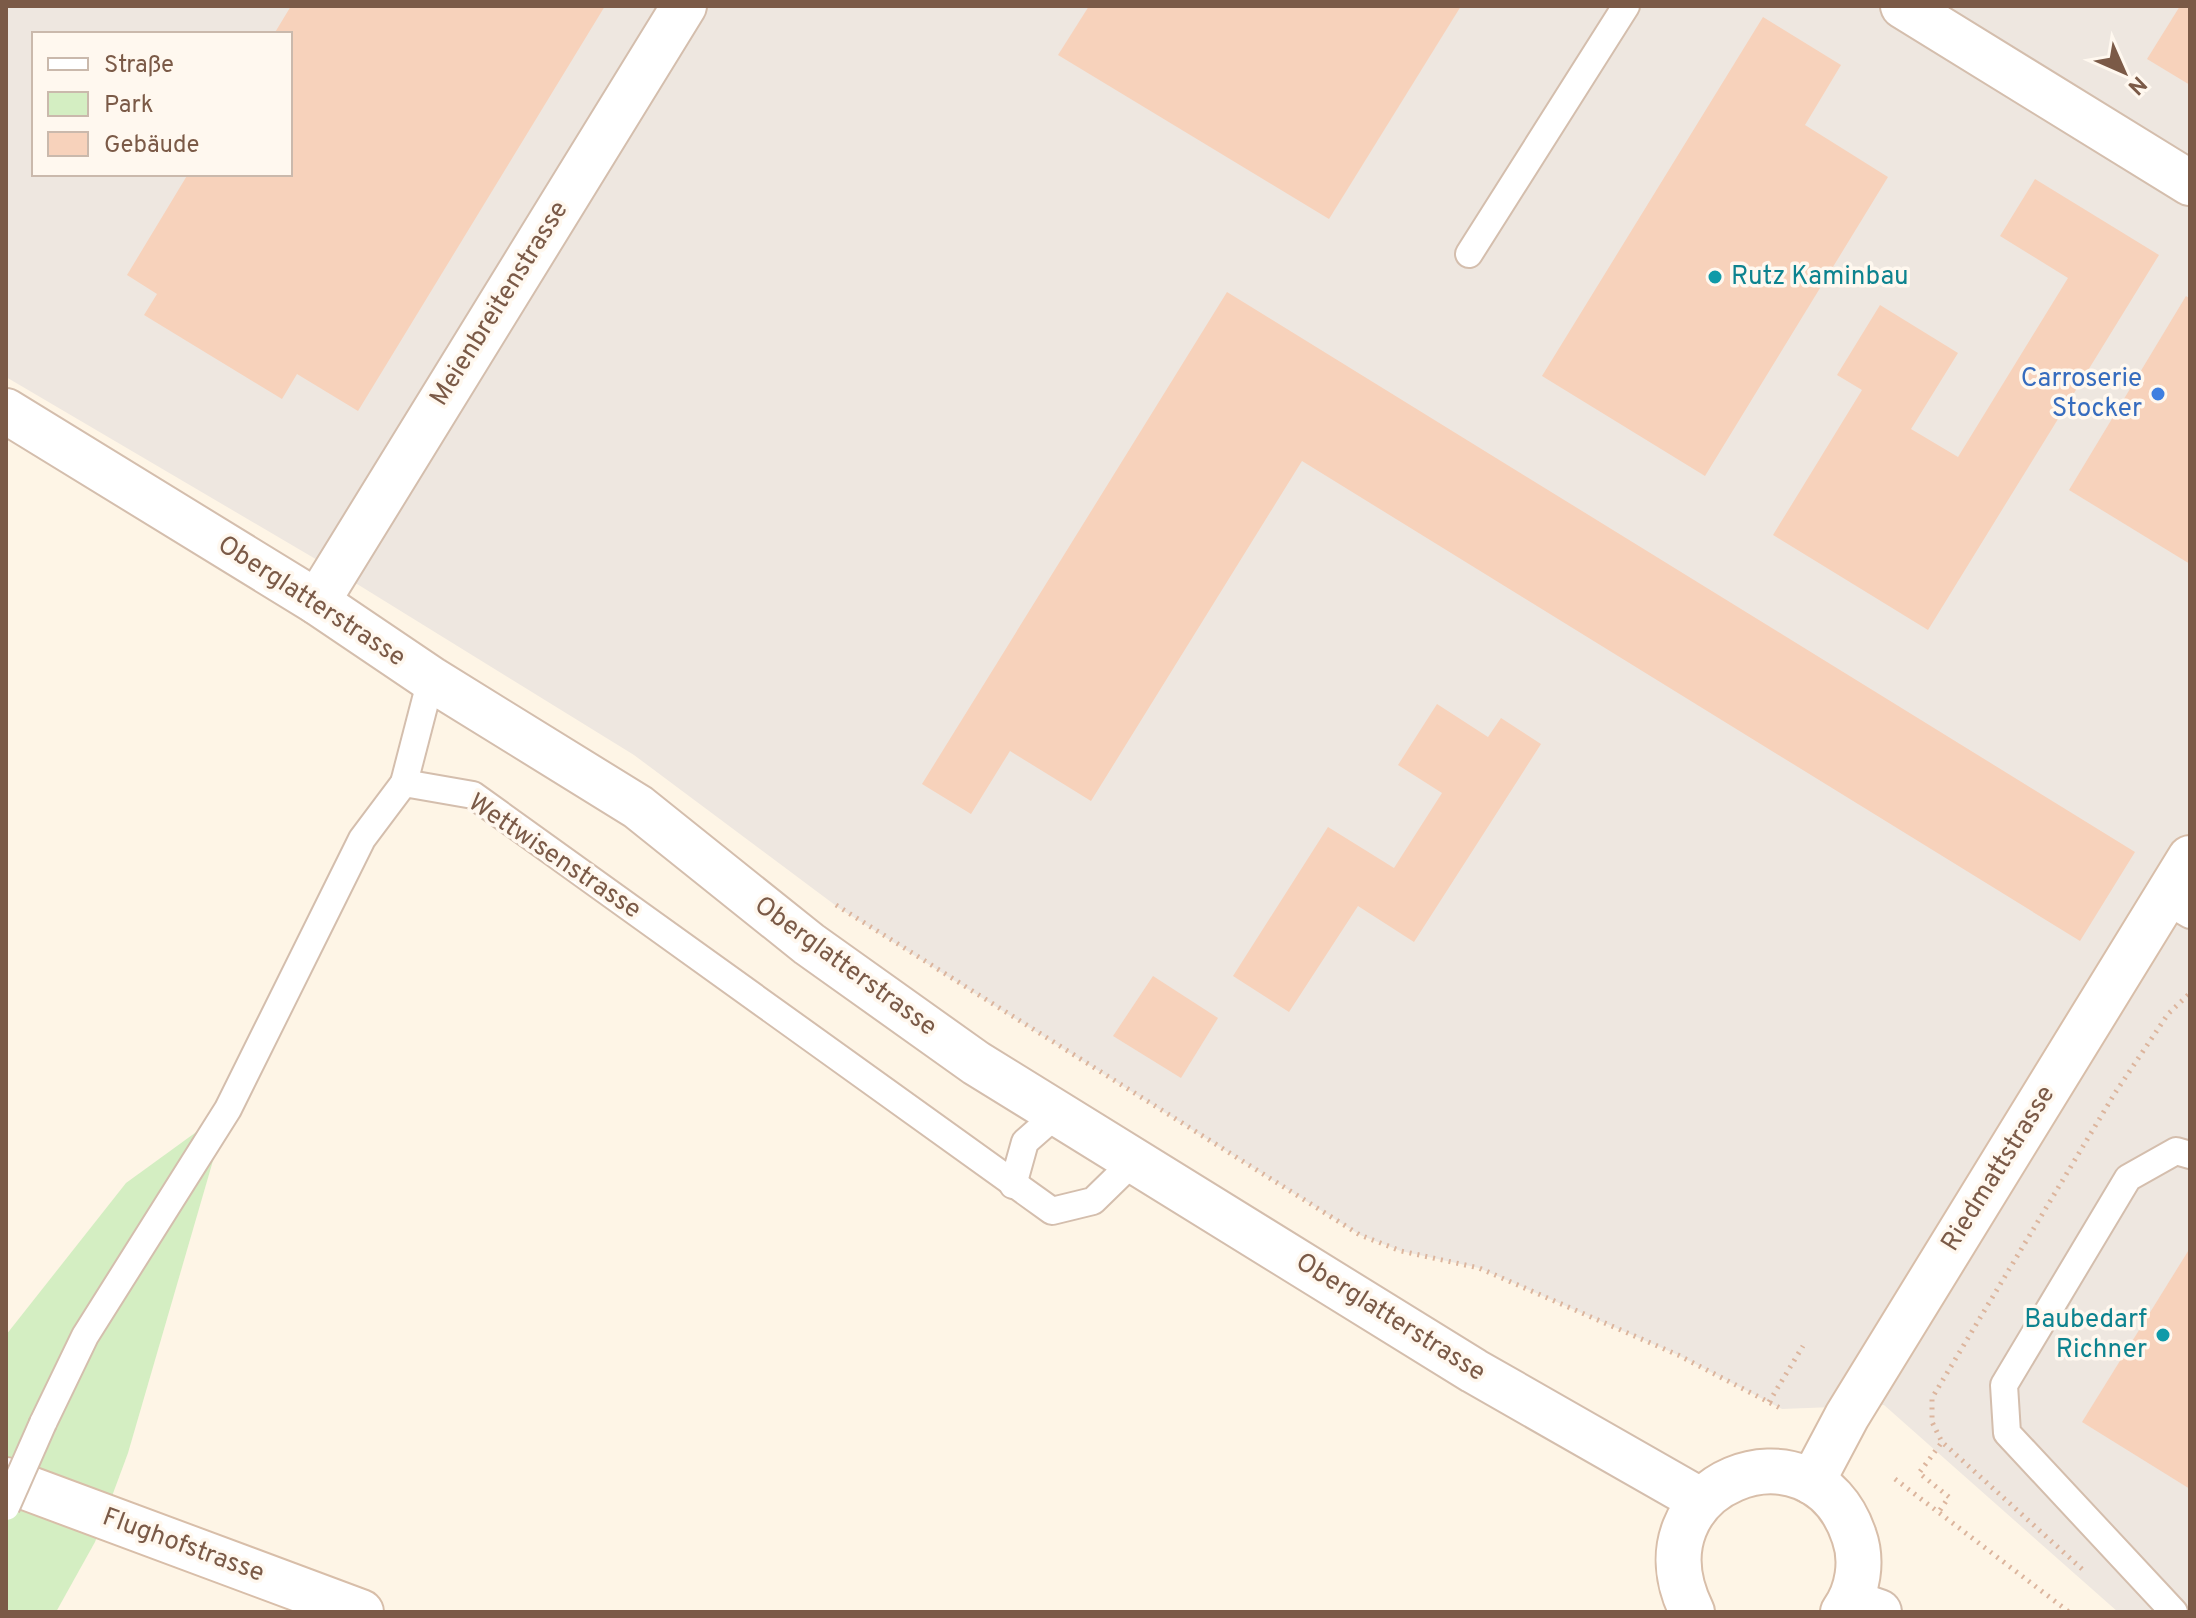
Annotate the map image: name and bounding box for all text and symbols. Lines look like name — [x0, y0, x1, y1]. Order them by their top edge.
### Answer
legend — [32, 32, 292, 176]
north arrow — [2084, 32, 2164, 112]
text: Straße — [104, 51, 174, 81]
text: N — [2121, 69, 2152, 100]
text: Park — [104, 91, 154, 121]
text: Gebäude — [104, 131, 199, 161]
street label: Meienbreitenstrasse — [424, 195, 576, 413]
place label: Rutz Kaminbau — [1731, 261, 1909, 294]
marker: Rutz Kaminbau — [1706, 268, 1724, 286]
place label: Carroserie Stocker — [2021, 363, 2142, 426]
marker: Carroserie Stocker — [2149, 385, 2167, 403]
street label: Oberglatterstrasse — [211, 529, 411, 675]
street label: Wettwisenstrasse — [461, 787, 647, 927]
street label: Oberglatterstrasse — [747, 890, 943, 1044]
street label: Riedmattstrasse — [1935, 1080, 2063, 1258]
street label: Oberglatterstrasse — [1289, 1246, 1491, 1390]
place label: Baubedarf Richner — [2024, 1304, 2147, 1367]
marker: Baubedarf Richner — [2154, 1326, 2172, 1344]
street label: Flughofstrasse — [97, 1501, 269, 1591]

